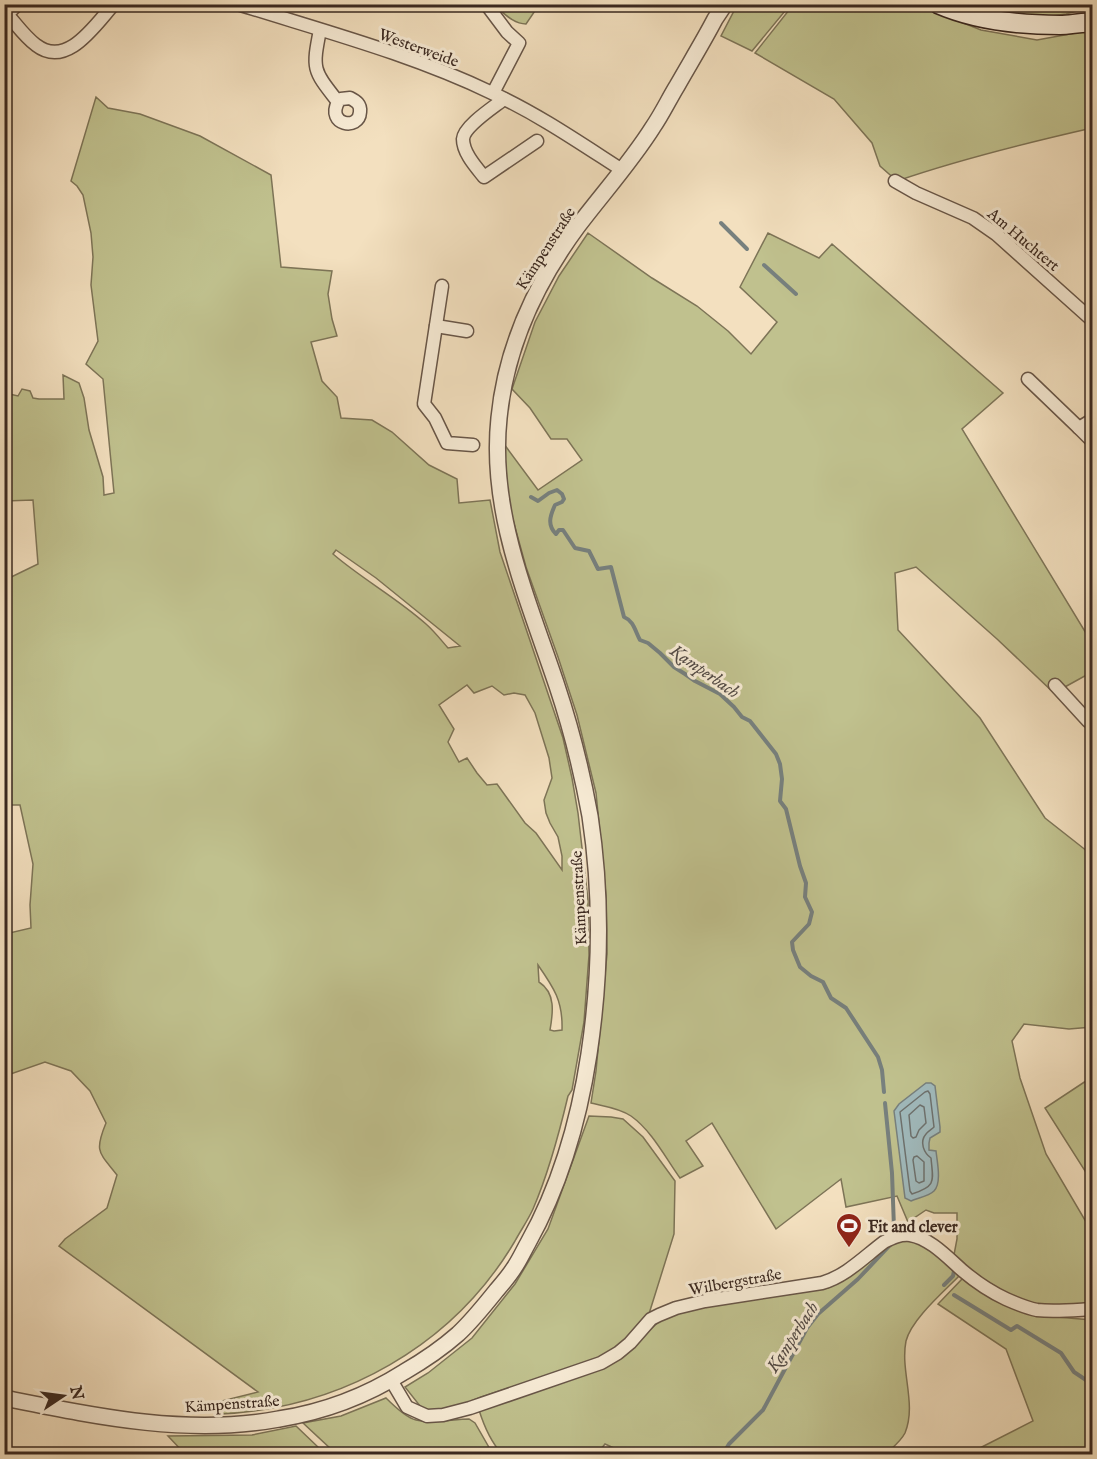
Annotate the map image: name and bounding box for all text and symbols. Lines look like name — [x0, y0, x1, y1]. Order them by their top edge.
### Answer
street label: Westerweide — [375, 25, 461, 73]
street label: Kämpenstraße — [512, 204, 581, 294]
street label: Am Huchtert — [982, 204, 1063, 277]
water label: Kamperbach — [664, 639, 744, 705]
street label: Kämpenstraße — [568, 850, 592, 946]
sports icon: Fit and clever — [834, 1211, 864, 1249]
place label: Fit and clever — [868, 1218, 958, 1238]
street label: Wilbergstraße — [687, 1265, 783, 1301]
water label: Kamperbach — [761, 1298, 825, 1378]
north arrow — [33, 1366, 93, 1426]
text: N — [64, 1383, 87, 1402]
street label: Kämpenstraße — [184, 1392, 280, 1418]

